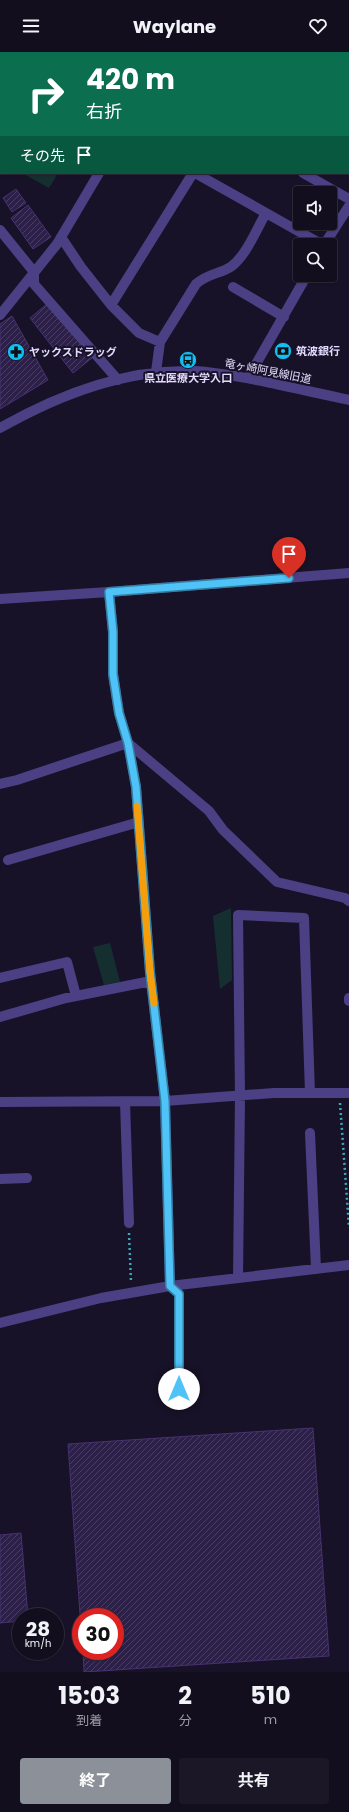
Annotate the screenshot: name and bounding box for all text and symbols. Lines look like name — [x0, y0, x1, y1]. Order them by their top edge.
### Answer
text: Waylane — [133, 14, 216, 39]
icon: menu — [20, 15, 42, 37]
icon: heart — [307, 15, 329, 37]
text: 420 m — [86, 60, 175, 99]
icon: right — [20, 68, 72, 120]
text: 右折 — [86, 99, 122, 124]
icon: arrive — [73, 144, 95, 166]
text: その先 — [20, 145, 65, 166]
map controls — [293, 186, 337, 282]
button: sound — [293, 186, 337, 230]
button: search — [293, 238, 337, 282]
bank icon: 筑波銀行 — [273, 341, 293, 361]
pharmacy icon: ヤックスドラッグ — [6, 342, 26, 362]
place label: 筑波銀行 — [296, 343, 340, 359]
place label: ヤックスドラッグ — [29, 344, 117, 360]
bus stop icon: 県立医療大学入口 — [178, 350, 198, 370]
street label: 竜ヶ崎阿見線旧道 — [223, 355, 313, 387]
place label: 県立医療大学入口 — [144, 370, 232, 386]
pin — [272, 537, 306, 578]
icon: arrive — [278, 543, 300, 565]
position arrow — [158, 1368, 200, 1410]
speed limit sign: 30 — [72, 1608, 124, 1660]
text: 28 — [26, 1615, 50, 1643]
text: km/h — [25, 1636, 51, 1651]
text: 15:03 — [58, 1679, 120, 1712]
text: 2 — [178, 1679, 192, 1712]
text: 510 — [250, 1679, 291, 1712]
text: m — [264, 1710, 277, 1729]
text: 到着 — [76, 1711, 102, 1730]
text: 分 — [179, 1711, 192, 1730]
button: 終了 — [20, 1758, 171, 1804]
button: 共有 — [179, 1758, 329, 1804]

